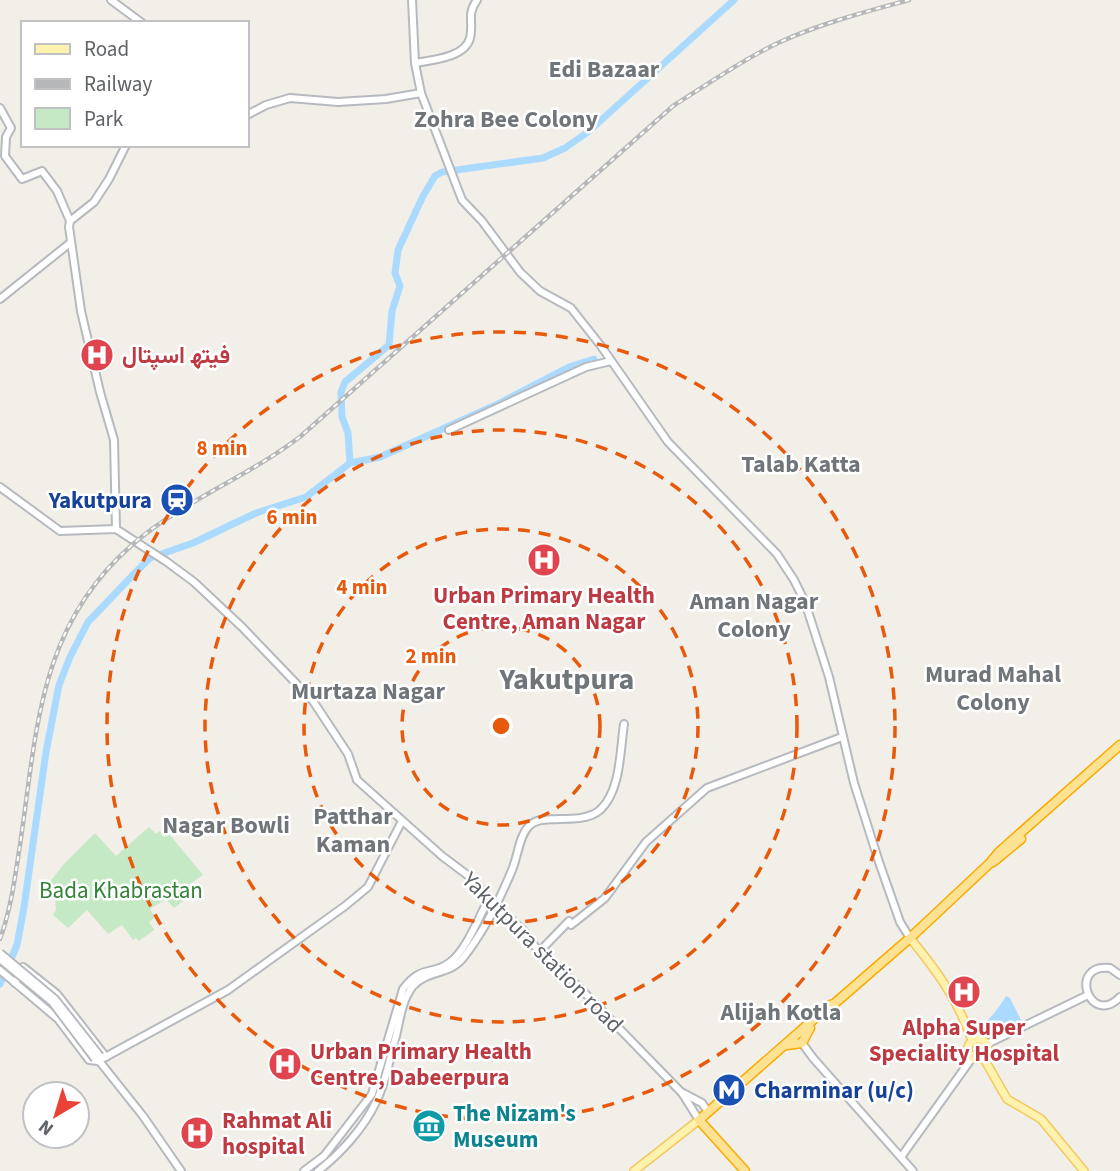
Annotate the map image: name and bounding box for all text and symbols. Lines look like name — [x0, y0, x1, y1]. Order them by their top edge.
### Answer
legend — [21, 21, 248, 147]
text: Road — [84, 34, 129, 64]
district label: Edi Bazaar — [549, 52, 660, 87]
text: Railway — [84, 69, 152, 99]
district label: Zohra Bee Colony — [414, 102, 598, 137]
text: Park — [84, 104, 124, 134]
hospital icon: فیتھ اسپتال — [78, 336, 116, 374]
place label: فیتھ اسپتال — [122, 339, 230, 372]
text: 8 min — [196, 433, 248, 463]
district label: Talab Katta — [741, 447, 861, 482]
station icon: Yakutpura — [158, 481, 196, 519]
place label: Yakutpura — [48, 484, 152, 517]
text: 6 min — [266, 502, 318, 532]
hospital icon: Urban Primary Health Centre, Aman Nagar — [525, 541, 563, 579]
text: 4 min — [336, 572, 388, 602]
place label: Urban Primary Health Centre, Aman Nagar — [433, 579, 655, 638]
district label: Aman Nagar Colony — [689, 584, 819, 647]
text: 2 min — [405, 641, 457, 671]
district label: Murad Mahal Colony — [925, 657, 1061, 720]
district label: Yakutpura — [499, 658, 634, 701]
district label: Murtaza Nagar — [291, 674, 446, 709]
centre of rings — [489, 714, 513, 738]
district label: Patthar Kaman — [313, 799, 393, 862]
district label: Nagar Bowli — [162, 808, 290, 843]
street label: Yakutpura station road — [454, 863, 631, 1041]
park label: Bada Khabrastan — [39, 874, 203, 907]
hospital icon: Alpha Super Speciality Hospital — [945, 973, 983, 1011]
district label: Alijah Kotla — [720, 995, 841, 1030]
place label: Alpha Super Speciality Hospital — [869, 1011, 1060, 1070]
place label: Urban Primary Health Centre, Dabeerpura — [310, 1035, 532, 1094]
hospital icon: Urban Primary Health Centre, Dabeerpura — [266, 1045, 304, 1083]
metro station icon: Charminar (u/c) — [710, 1071, 748, 1109]
place label: Charminar (u/c) — [754, 1074, 914, 1107]
north arrow — [21, 1080, 91, 1150]
place label: The Nizam's Museum — [453, 1097, 576, 1156]
place label: Rahmat Ali hospital — [222, 1104, 332, 1163]
museum icon: The Nizam's Museum — [410, 1107, 448, 1145]
text: N — [33, 1113, 60, 1142]
hospital icon: Rahmat Ali hospital — [178, 1114, 216, 1152]

